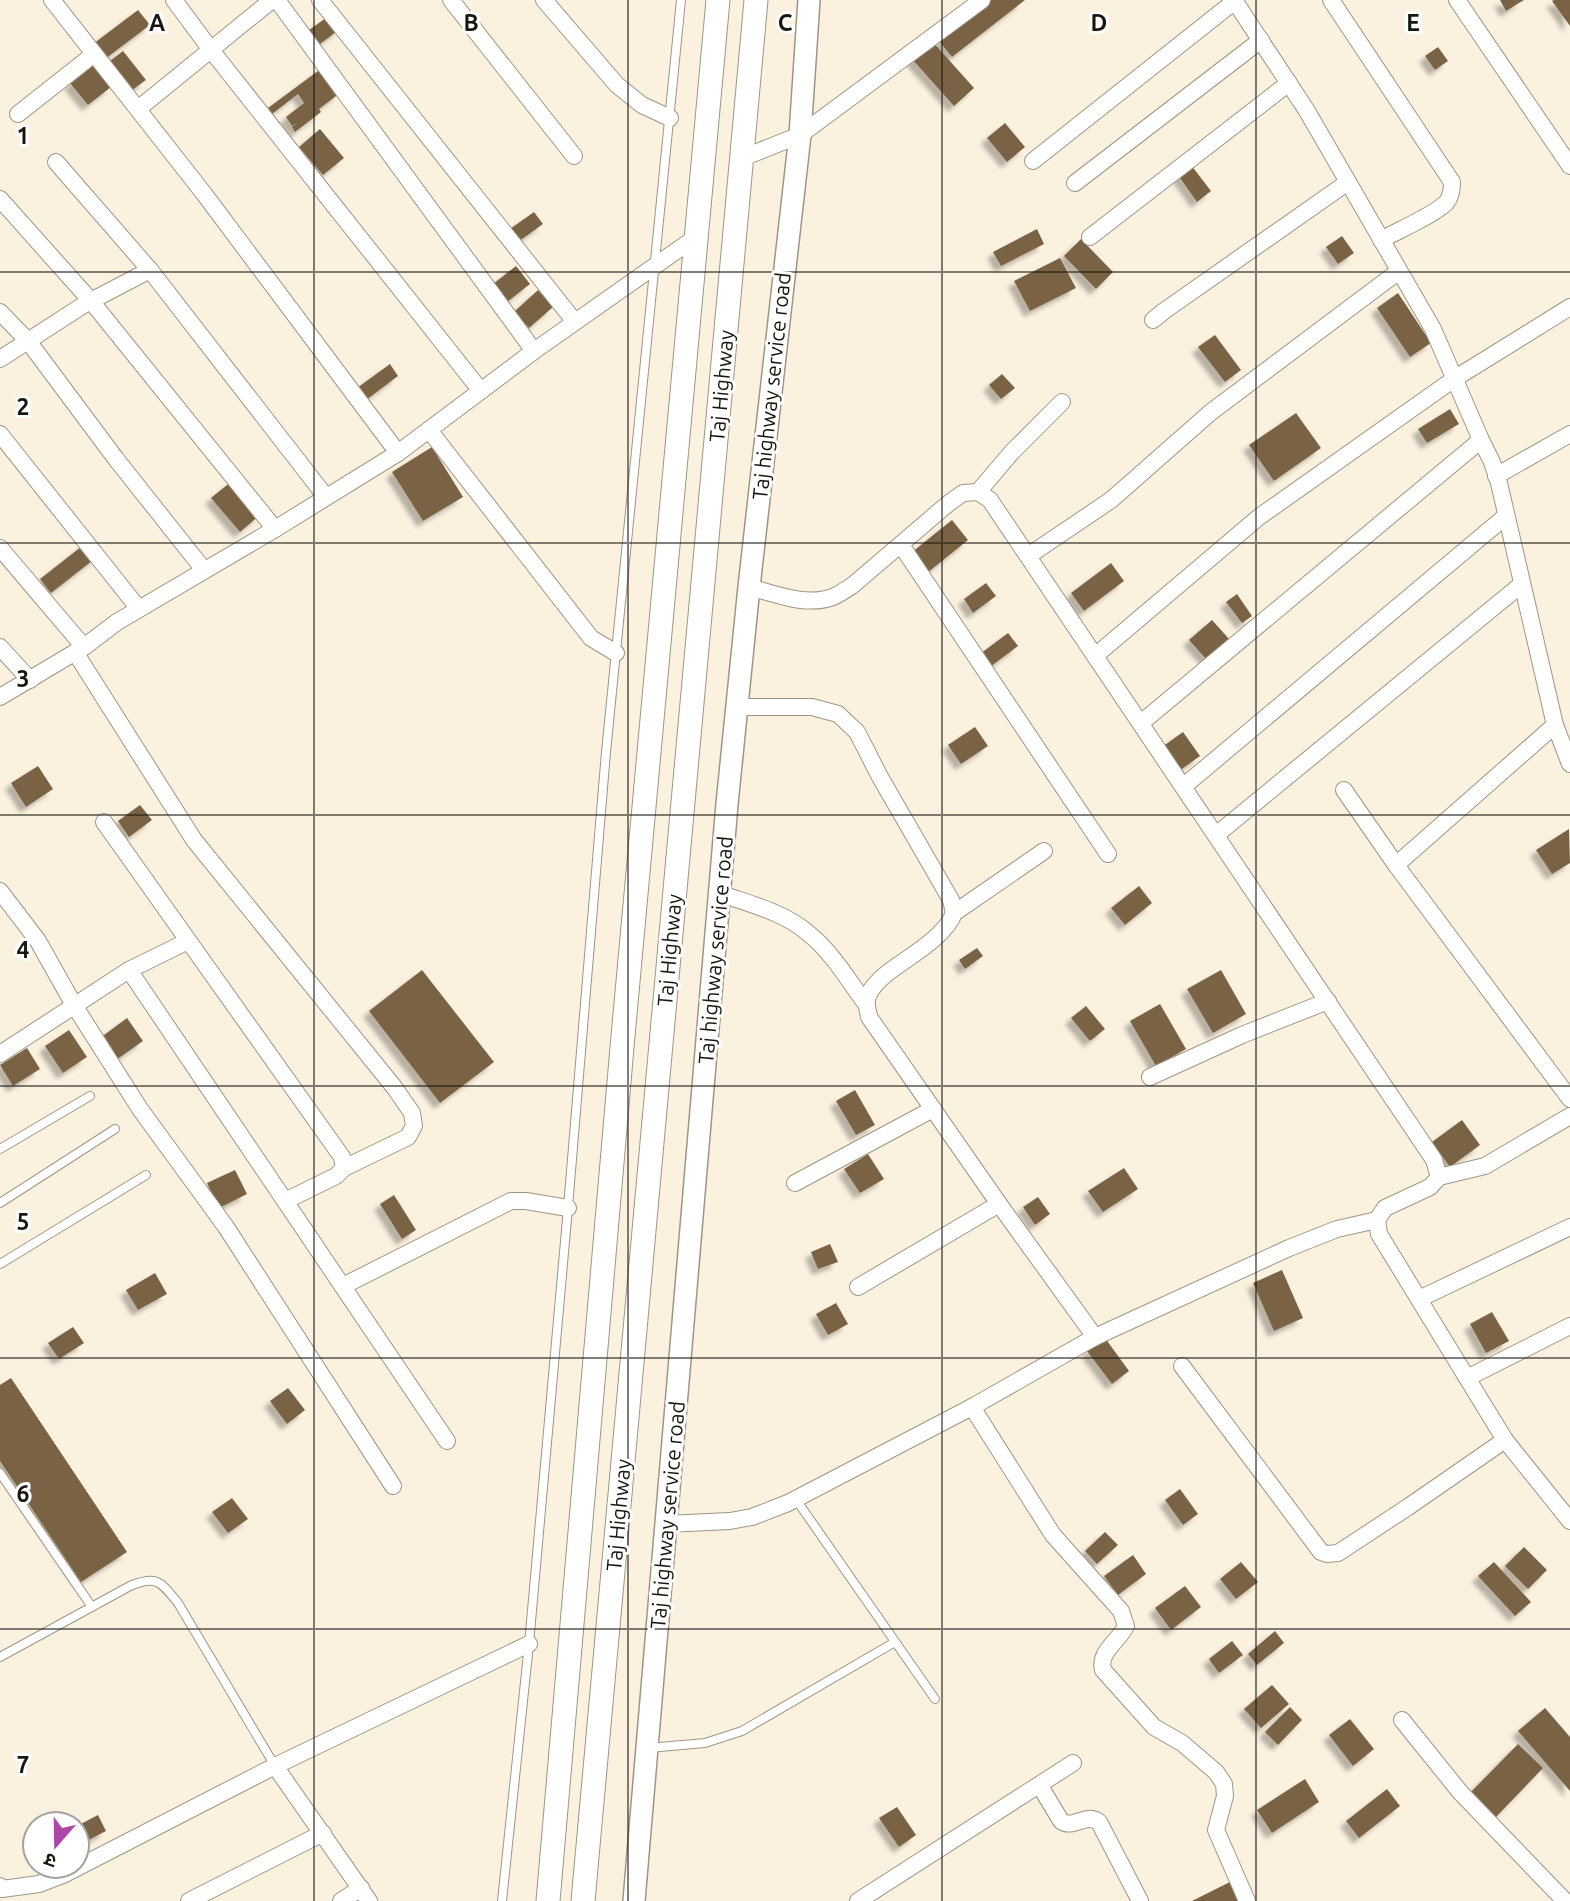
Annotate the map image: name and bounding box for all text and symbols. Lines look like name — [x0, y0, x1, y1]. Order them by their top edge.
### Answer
text: A — [149, 10, 165, 35]
text: B — [463, 10, 479, 35]
text: C — [778, 10, 793, 35]
text: D — [1091, 10, 1107, 35]
text: E — [1406, 10, 1420, 35]
text: 1 — [17, 123, 29, 148]
street label: Taj highway service road — [747, 271, 795, 501]
street label: Taj Highway — [704, 329, 738, 443]
text: 2 — [17, 394, 29, 419]
text: 3 — [17, 666, 29, 691]
street label: Taj highway service road — [693, 835, 737, 1065]
street label: Taj Highway — [652, 893, 686, 1007]
text: 4 — [17, 937, 30, 962]
text: 5 — [17, 1209, 29, 1234]
street label: Taj highway service road — [645, 1400, 689, 1630]
street label: Taj Highway — [601, 1458, 635, 1572]
text: 6 — [17, 1481, 30, 1506]
text: 7 — [17, 1752, 29, 1777]
north arrow — [21, 1810, 91, 1880]
text: उ — [40, 1848, 59, 1873]

